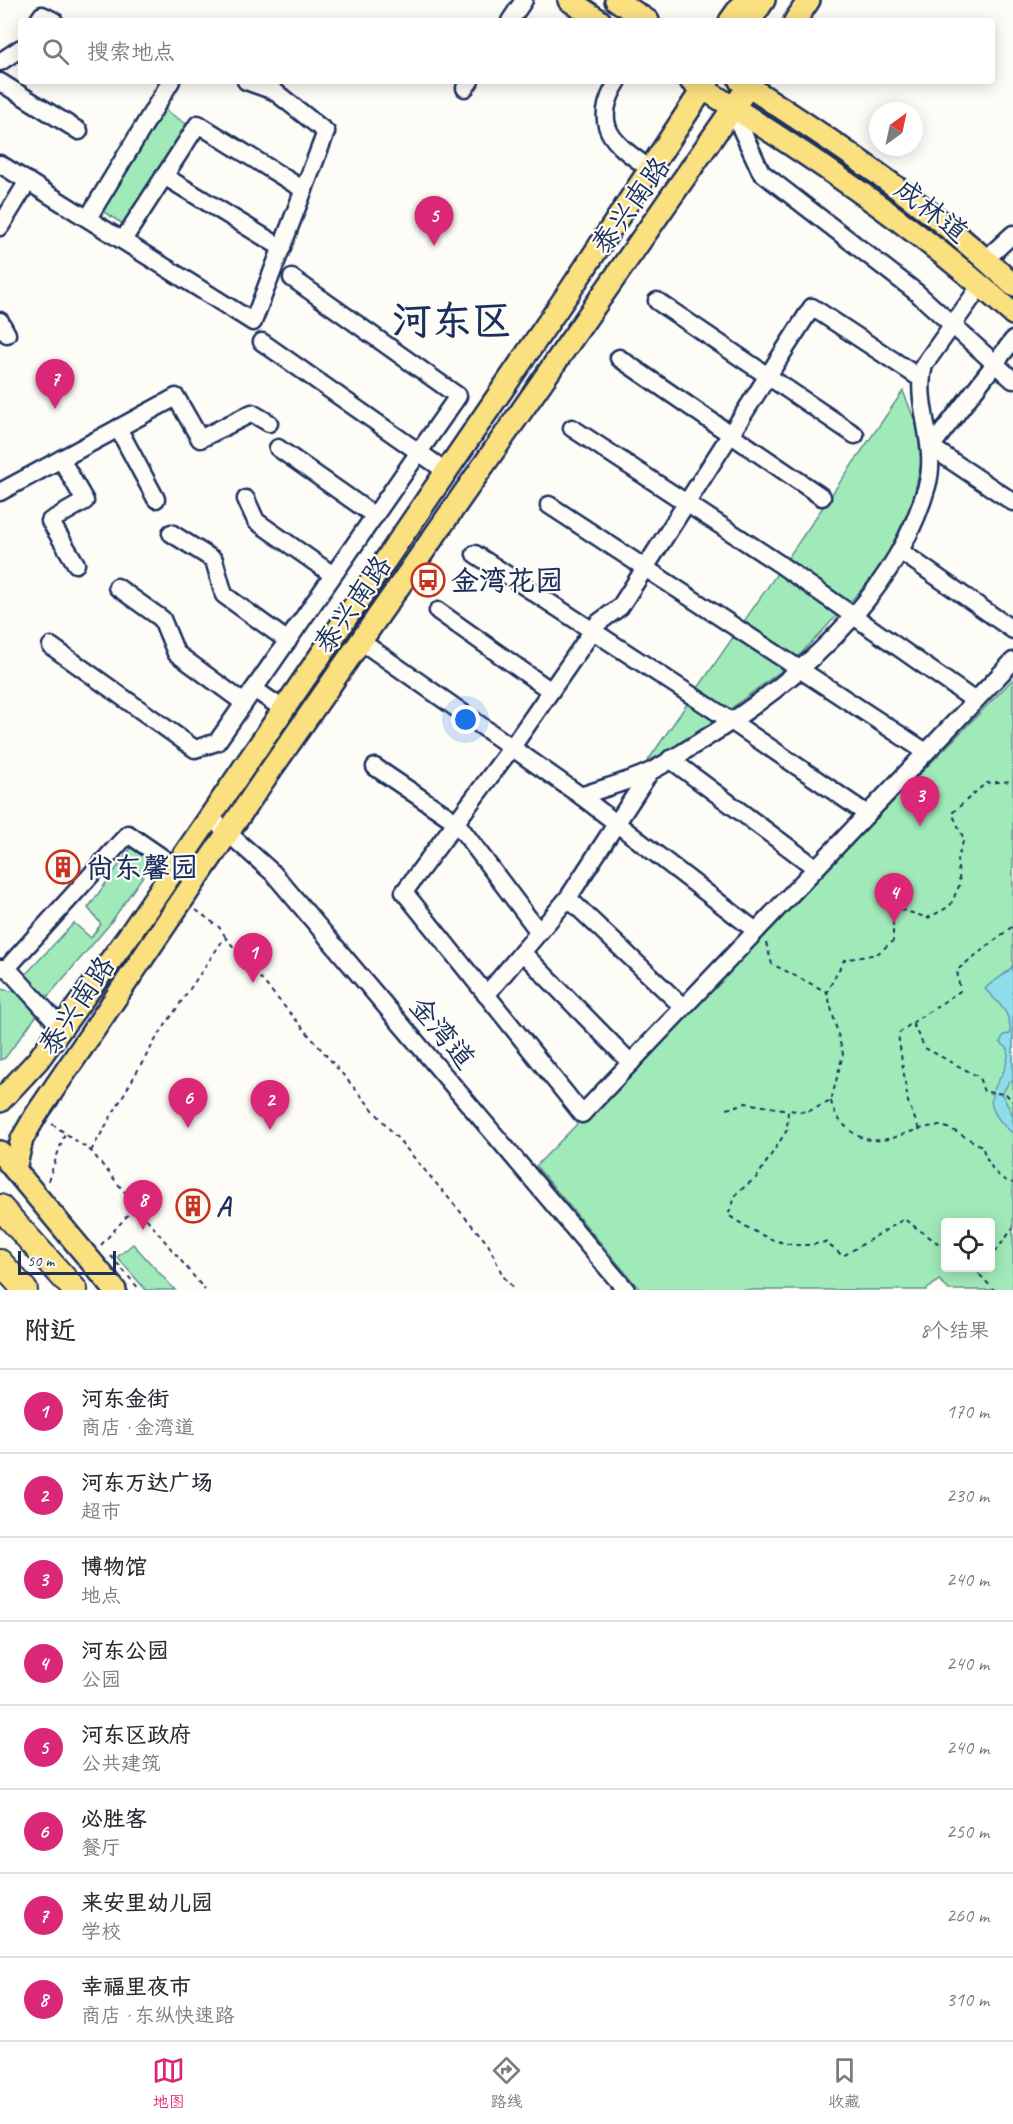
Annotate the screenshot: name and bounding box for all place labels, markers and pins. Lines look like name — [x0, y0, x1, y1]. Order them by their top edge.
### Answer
pin: 5 — [414, 196, 454, 246]
pin: 7 — [36, 360, 74, 409]
bus stop icon: 金湾花园 — [410, 562, 446, 598]
place label: 金湾花园 — [451, 563, 563, 598]
pin: 3 — [900, 776, 940, 826]
building icon: 尚东馨园 — [45, 849, 81, 885]
place label: 尚东馨园 — [86, 850, 198, 885]
pin: 4 — [874, 874, 914, 923]
pin: 1 — [234, 934, 272, 983]
pin: 6 — [168, 1078, 207, 1128]
pin: 2 — [250, 1080, 290, 1130]
pin: 8 — [124, 1180, 162, 1230]
building icon: A — [175, 1188, 211, 1224]
place label: A — [216, 1189, 232, 1224]

